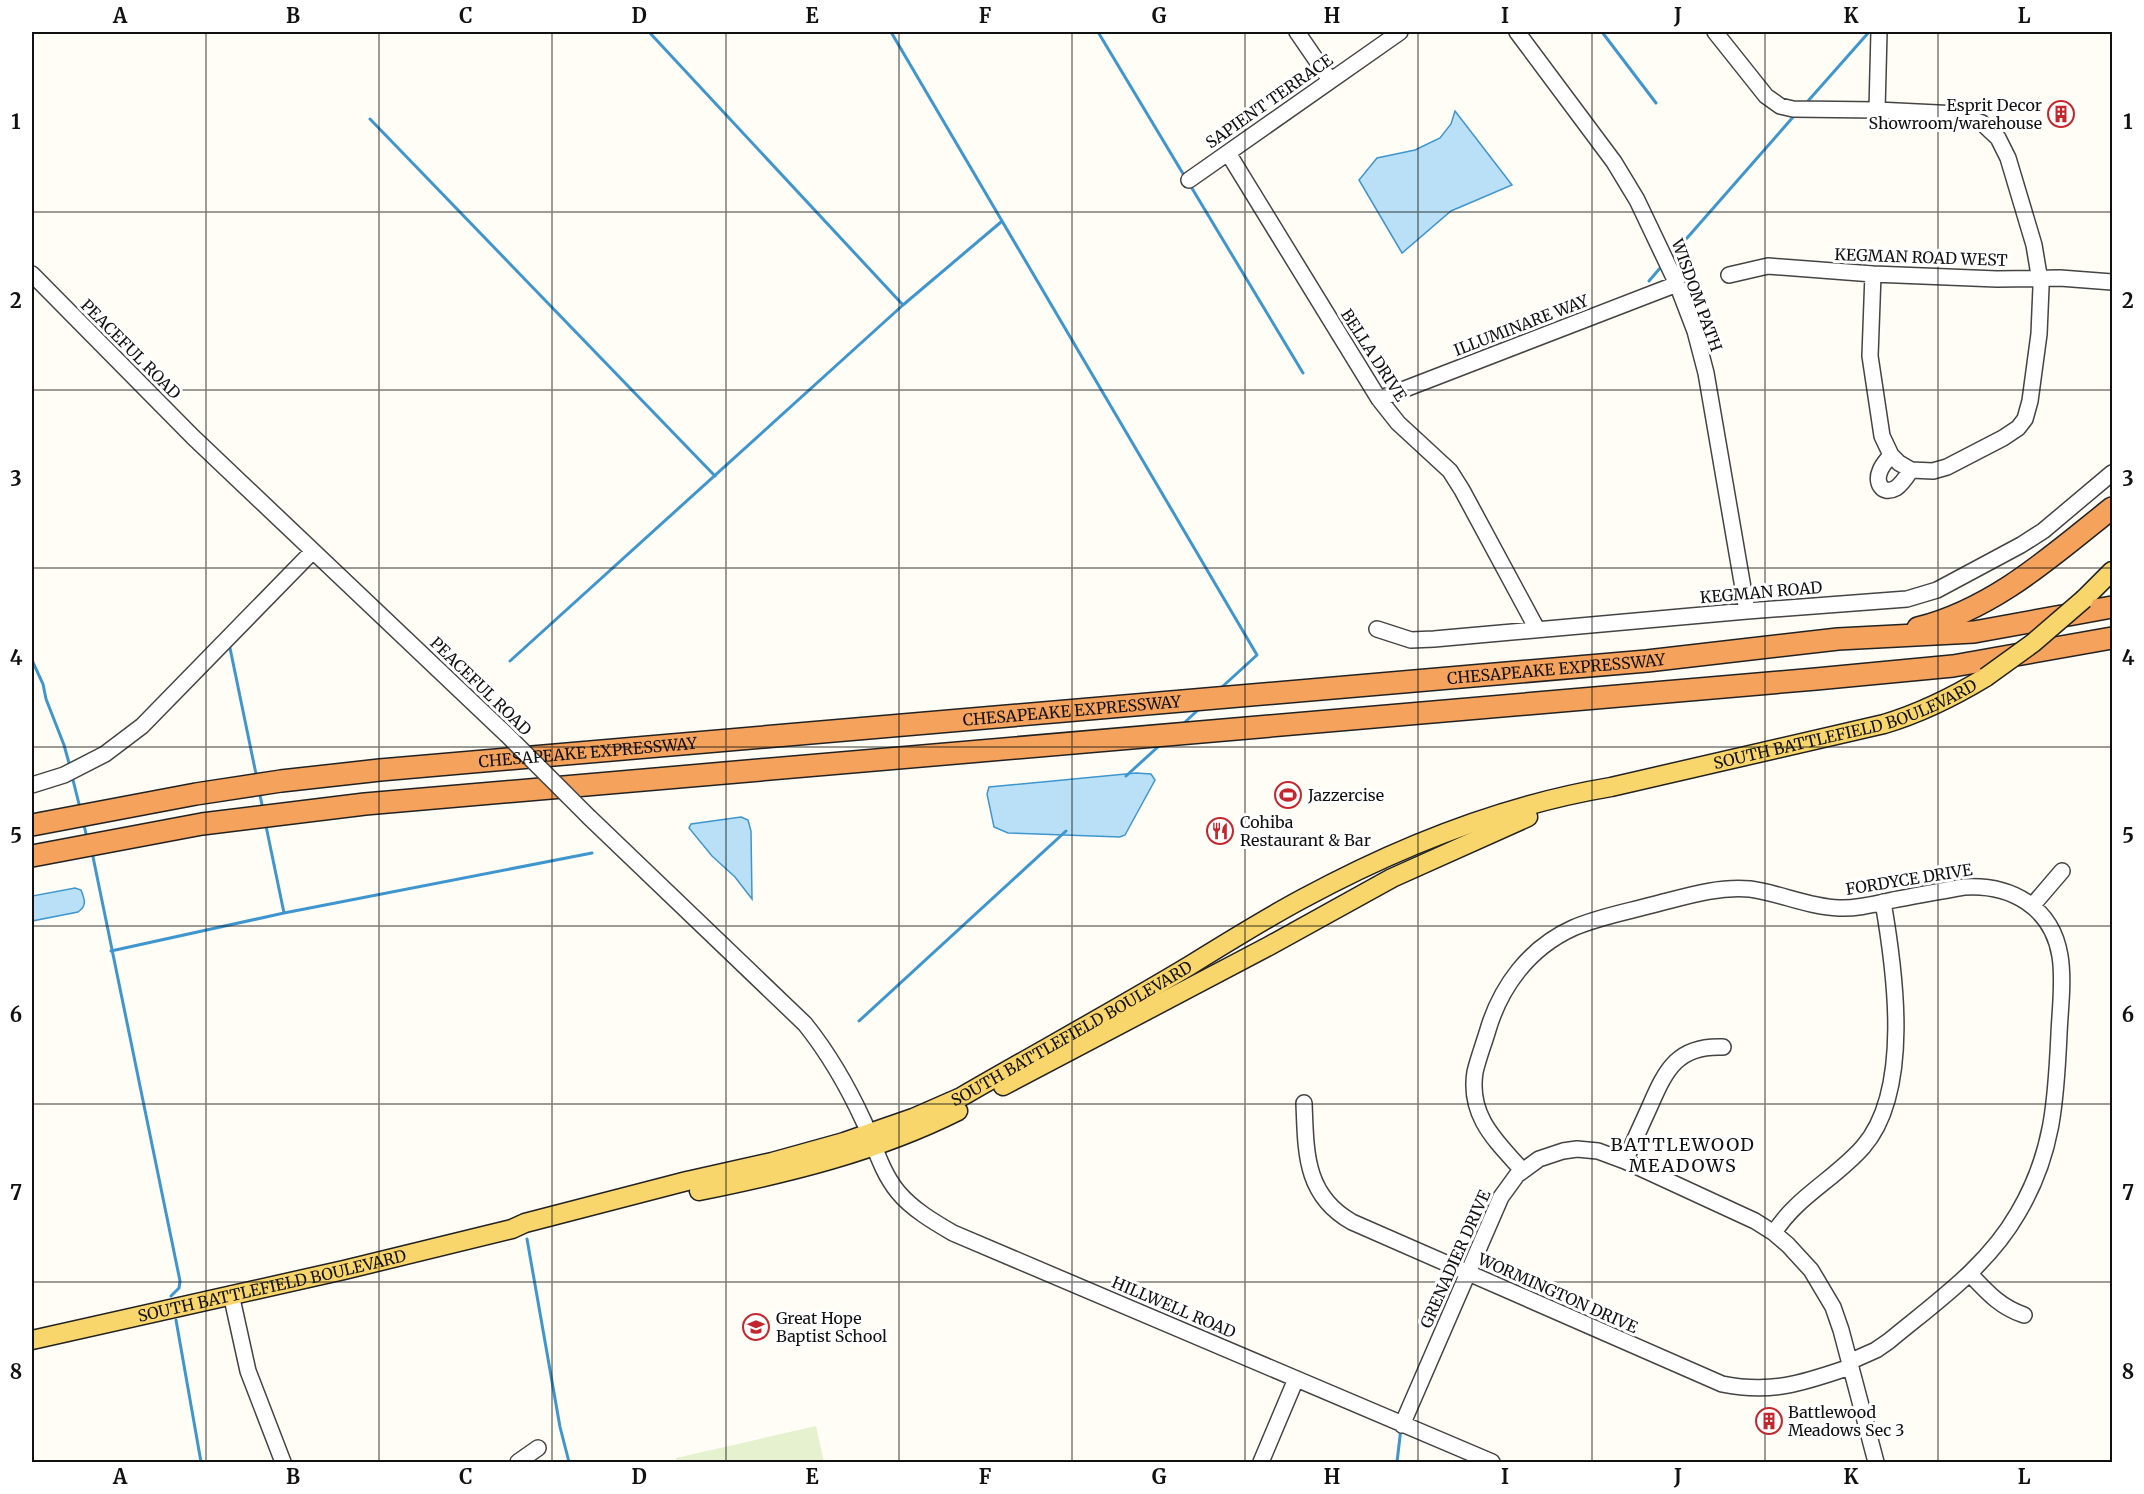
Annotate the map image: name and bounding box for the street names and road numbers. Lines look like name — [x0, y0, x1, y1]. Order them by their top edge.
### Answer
street label: SAPIENT TERRACE — [1202, 49, 1337, 152]
street label: WISDOM PATH — [1667, 235, 1727, 354]
street label: KEGMAN ROAD WEST — [1834, 244, 2008, 270]
street label: ILLUMINARE WAY — [1451, 290, 1592, 360]
street label: PEACEFUL ROAD — [77, 295, 185, 403]
street label: BELLA DRIVE — [1337, 305, 1412, 406]
street label: KEGMAN ROAD — [1699, 577, 1823, 607]
street label: PEACEFUL ROAD — [426, 633, 536, 739]
street label: CHESAPEAKE EXPRESSWAY — [1446, 649, 1667, 688]
street label: SOUTH BATTLEFIELD BOULEVARD — [1711, 675, 1980, 773]
street label: CHESAPEAKE EXPRESSWAY — [962, 691, 1183, 730]
street label: CHESAPEAKE EXPRESSWAY — [478, 733, 698, 771]
street label: FORDYCE DRIVE — [1844, 859, 1975, 899]
street label: SOUTH BATTLEFIELD BOULEVARD — [948, 956, 1196, 1110]
street label: GRENADIER DRIVE — [1416, 1186, 1495, 1331]
street label: SOUTH BATTLEFIELD BOULEVARD — [136, 1245, 408, 1326]
street label: WORMINGTON DRIVE — [1474, 1248, 1642, 1338]
street label: HILLWELL ROAD — [1109, 1272, 1239, 1342]

